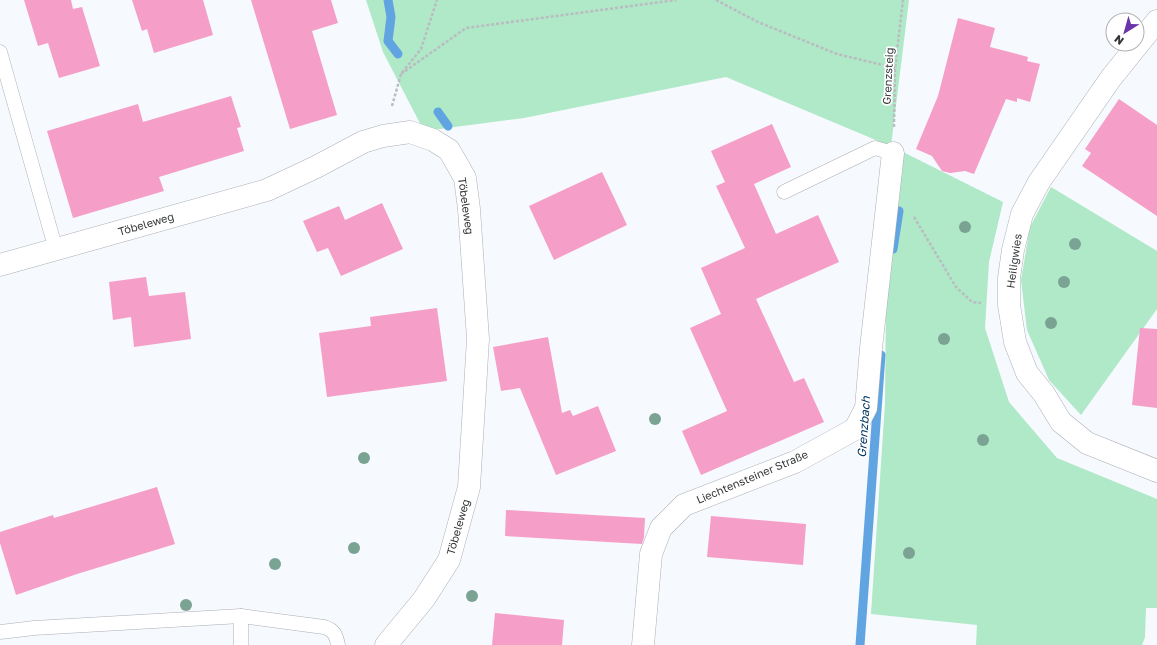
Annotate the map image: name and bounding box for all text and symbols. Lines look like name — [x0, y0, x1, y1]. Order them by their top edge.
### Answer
north arrow — [1105, 12, 1145, 52]
text: N — [1111, 33, 1126, 48]
street label: Grenzsteig — [880, 47, 895, 105]
street label: Töbeleweg — [456, 177, 477, 235]
street label: Töbeleweg — [116, 209, 175, 238]
street label: Heiligwies — [1003, 233, 1024, 289]
water label: Grenzbach — [854, 395, 873, 458]
street label: Liechtensteiner Straße — [694, 447, 810, 506]
street label: Töbeleweg — [443, 497, 472, 556]

